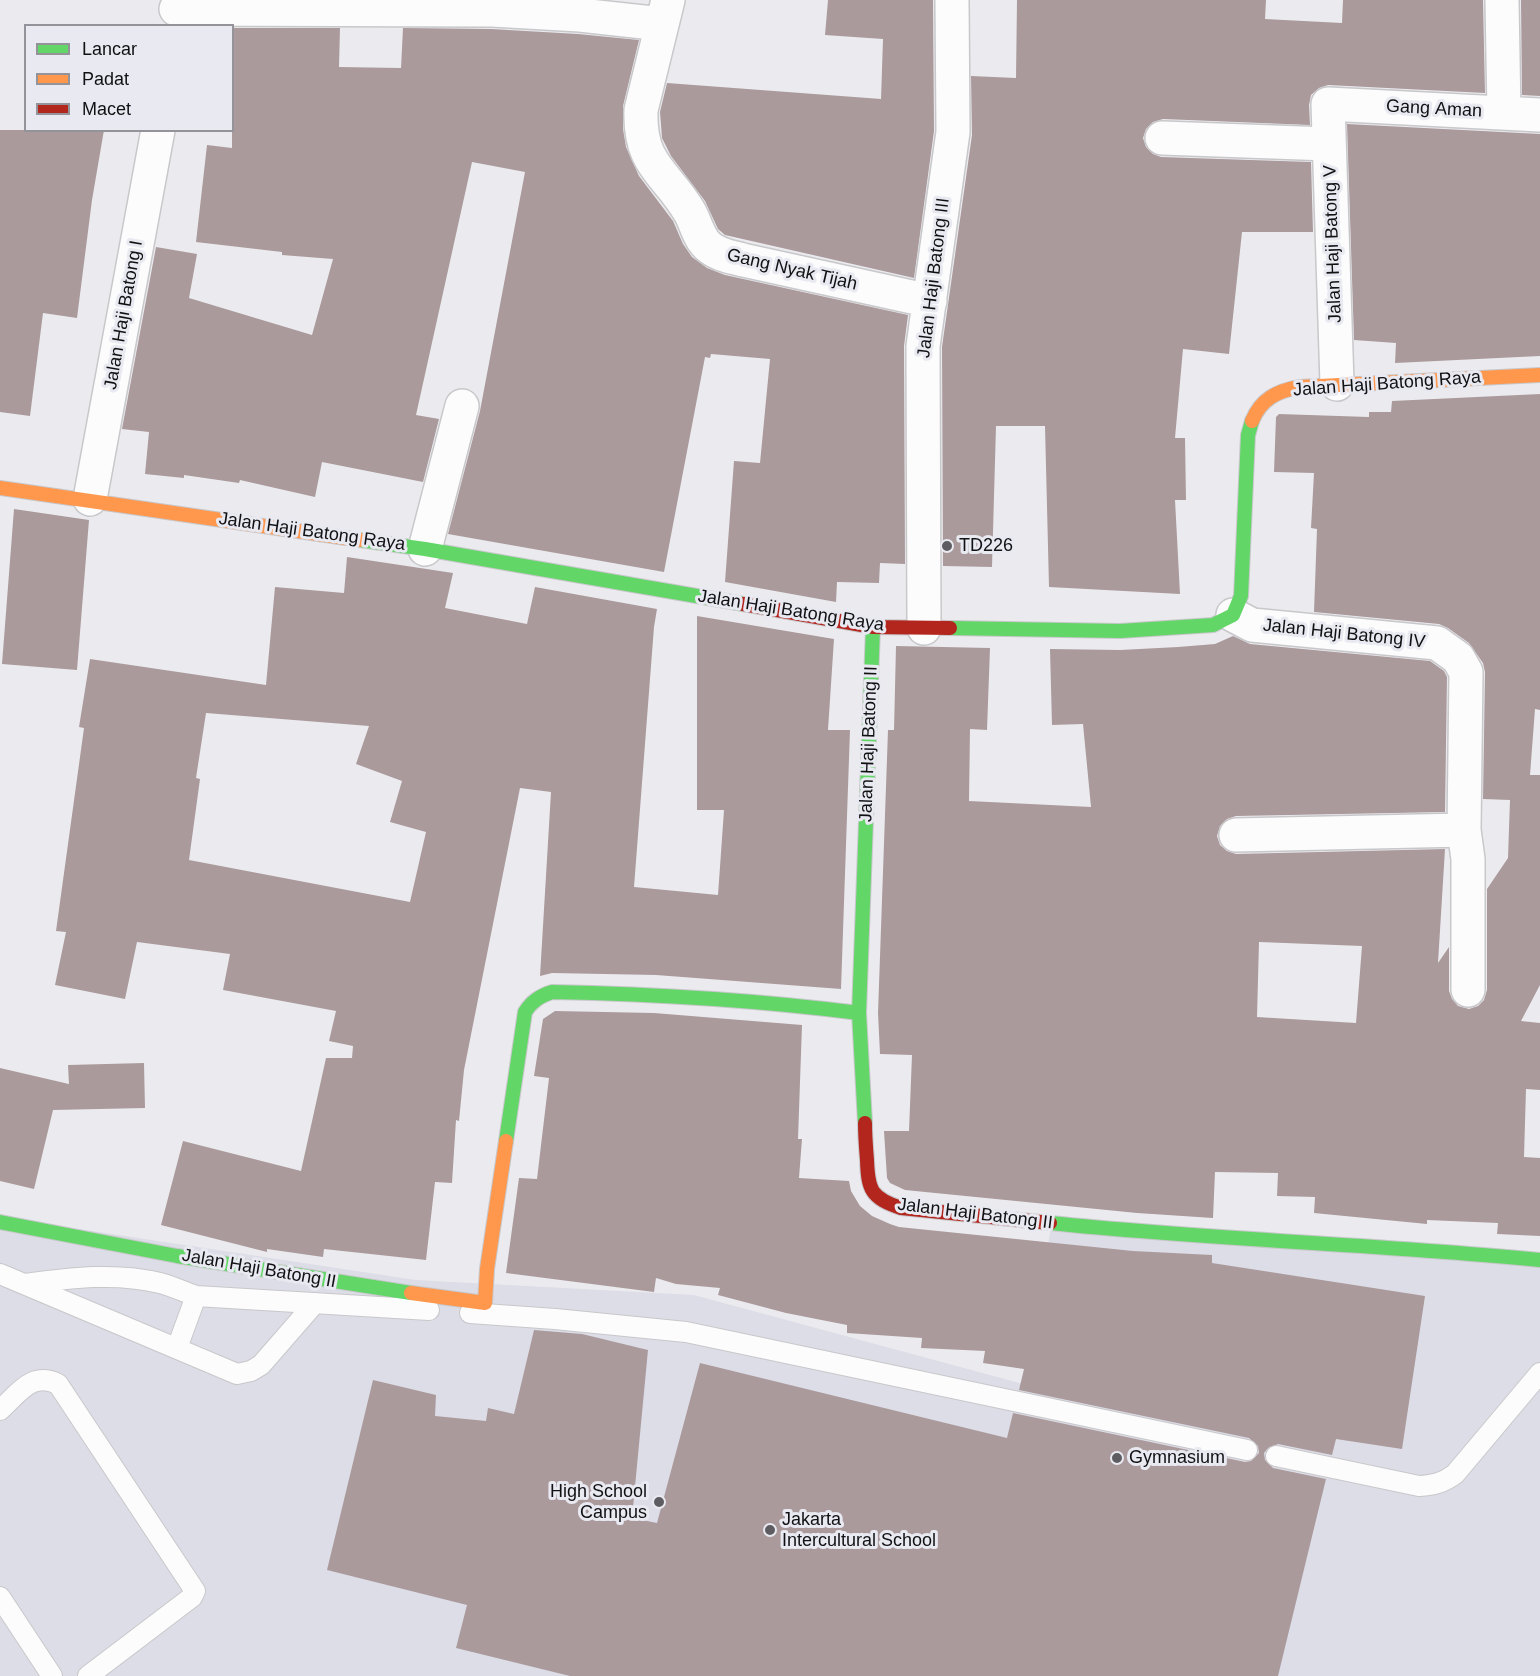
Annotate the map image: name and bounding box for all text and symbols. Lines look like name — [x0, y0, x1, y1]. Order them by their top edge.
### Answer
legend — [24, 24, 234, 132]
text: Lancar — [82, 39, 137, 59]
text: Padat — [82, 69, 129, 89]
street label: Gang Aman — [1385, 96, 1483, 122]
text: Macet — [82, 99, 131, 119]
street label: Jalan Haji Batong V — [1319, 165, 1347, 323]
street label: Jalan Haji Batong III — [913, 197, 955, 359]
street label: Jalan Haji Batong I — [100, 239, 148, 391]
street label: Gang Nyak Tijah — [725, 244, 859, 296]
street label: Jalan Haji Batong Raya — [1292, 367, 1482, 401]
street label: Jalan Haji Batong Raya — [217, 508, 407, 556]
place label: TD226 — [959, 535, 1013, 557]
marker: TD226 — [940, 539, 954, 553]
street label: Jalan Haji Batong Raya — [696, 586, 886, 636]
street label: Jalan Haji Batong IV — [1262, 615, 1426, 653]
street label: Jalan Haji Batong II — [855, 666, 883, 822]
street label: Jalan Haji Batong II — [896, 1194, 1054, 1234]
street label: Jalan Haji Batong II — [180, 1245, 338, 1293]
place label: Gymnasium — [1129, 1447, 1225, 1469]
marker: Gymnasium — [1110, 1451, 1124, 1465]
place label: High School Campus — [550, 1481, 647, 1524]
marker: High School Campus — [652, 1495, 666, 1509]
place label: Jakarta Intercultural School — [782, 1509, 936, 1552]
marker: Jakarta Intercultural School — [763, 1523, 777, 1537]

